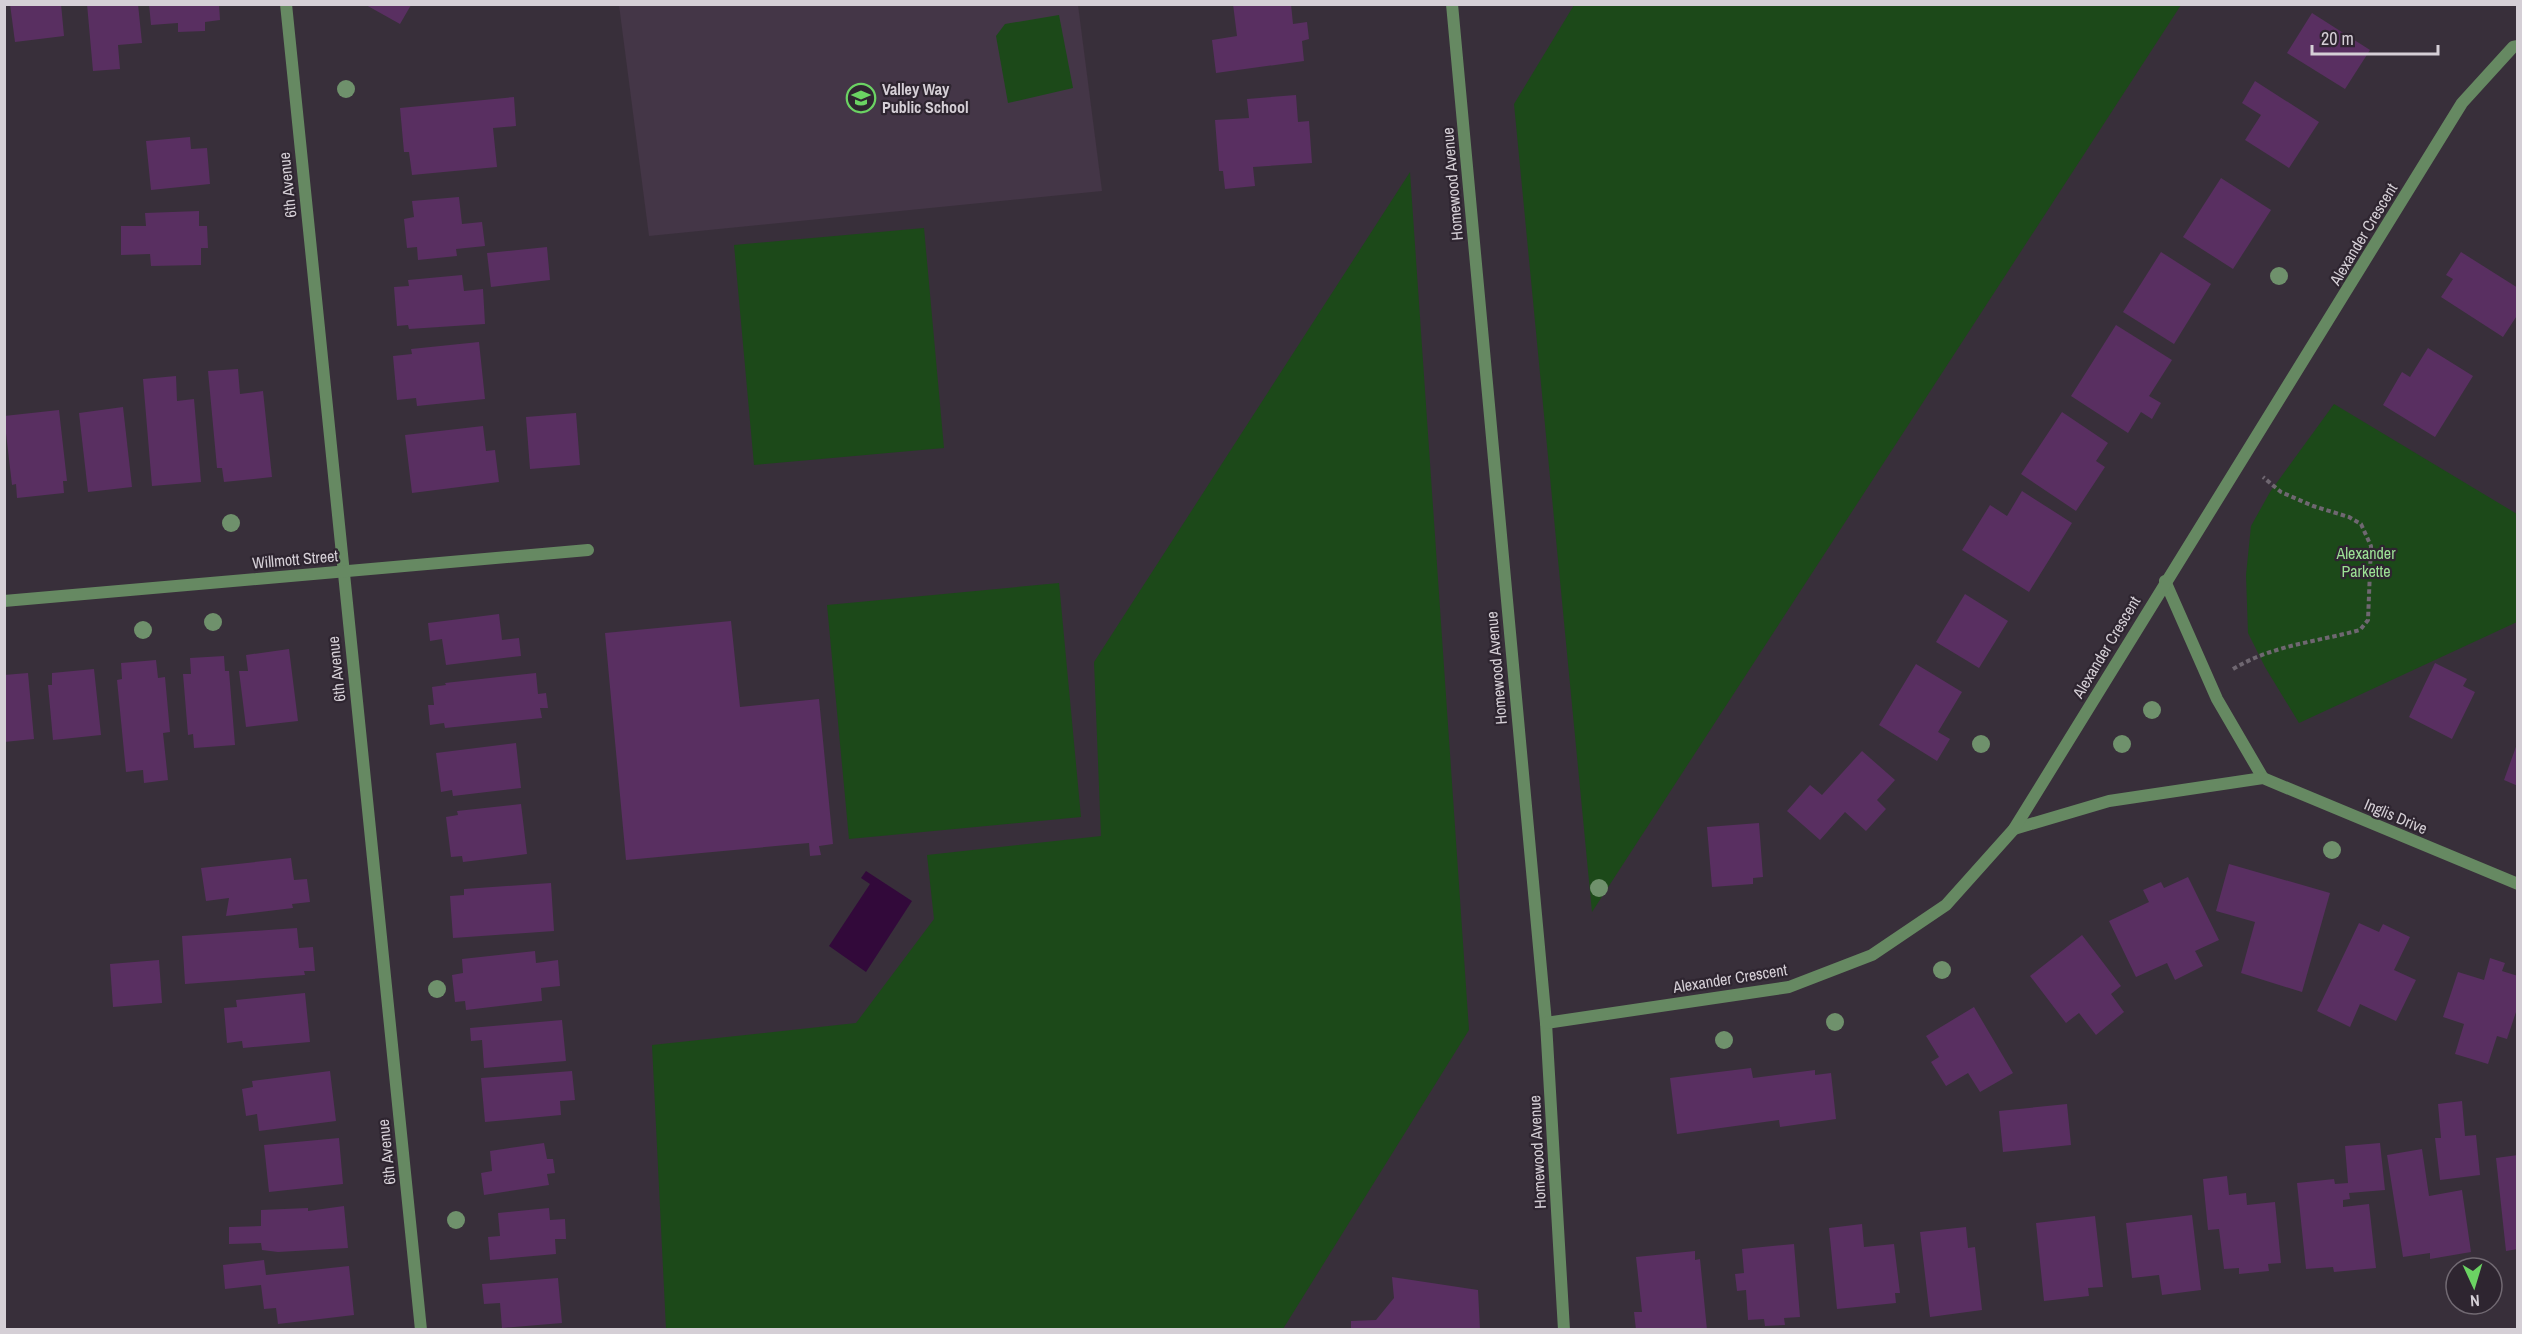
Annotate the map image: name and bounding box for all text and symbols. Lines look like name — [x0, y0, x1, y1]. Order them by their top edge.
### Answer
scale bar — [2312, 18, 2438, 56]
text: 20 m — [2321, 26, 2354, 51]
place label: Valley Way Public School — [882, 78, 969, 118]
school or university icon: Valley Way Public School — [845, 82, 877, 114]
street label: Homewood Avenue — [1436, 126, 1468, 242]
street label: 6th Avenue — [273, 151, 301, 219]
street label: Alexander Crescent — [2323, 179, 2402, 290]
park label: Alexander Parkette — [2335, 542, 2396, 582]
street label: Willmott Street — [251, 544, 339, 574]
street label: Alexander Crescent — [2066, 592, 2145, 703]
street label: Homewood Avenue — [1480, 610, 1512, 726]
street label: 6th Avenue — [322, 635, 350, 703]
street label: Inglis Drive — [2361, 793, 2431, 839]
street label: Alexander Crescent — [1670, 958, 1789, 998]
street label: Homewood Avenue — [1523, 1095, 1551, 1209]
street label: 6th Avenue — [372, 1118, 400, 1186]
north arrow — [2444, 1256, 2504, 1316]
text: N — [2470, 1290, 2481, 1312]

